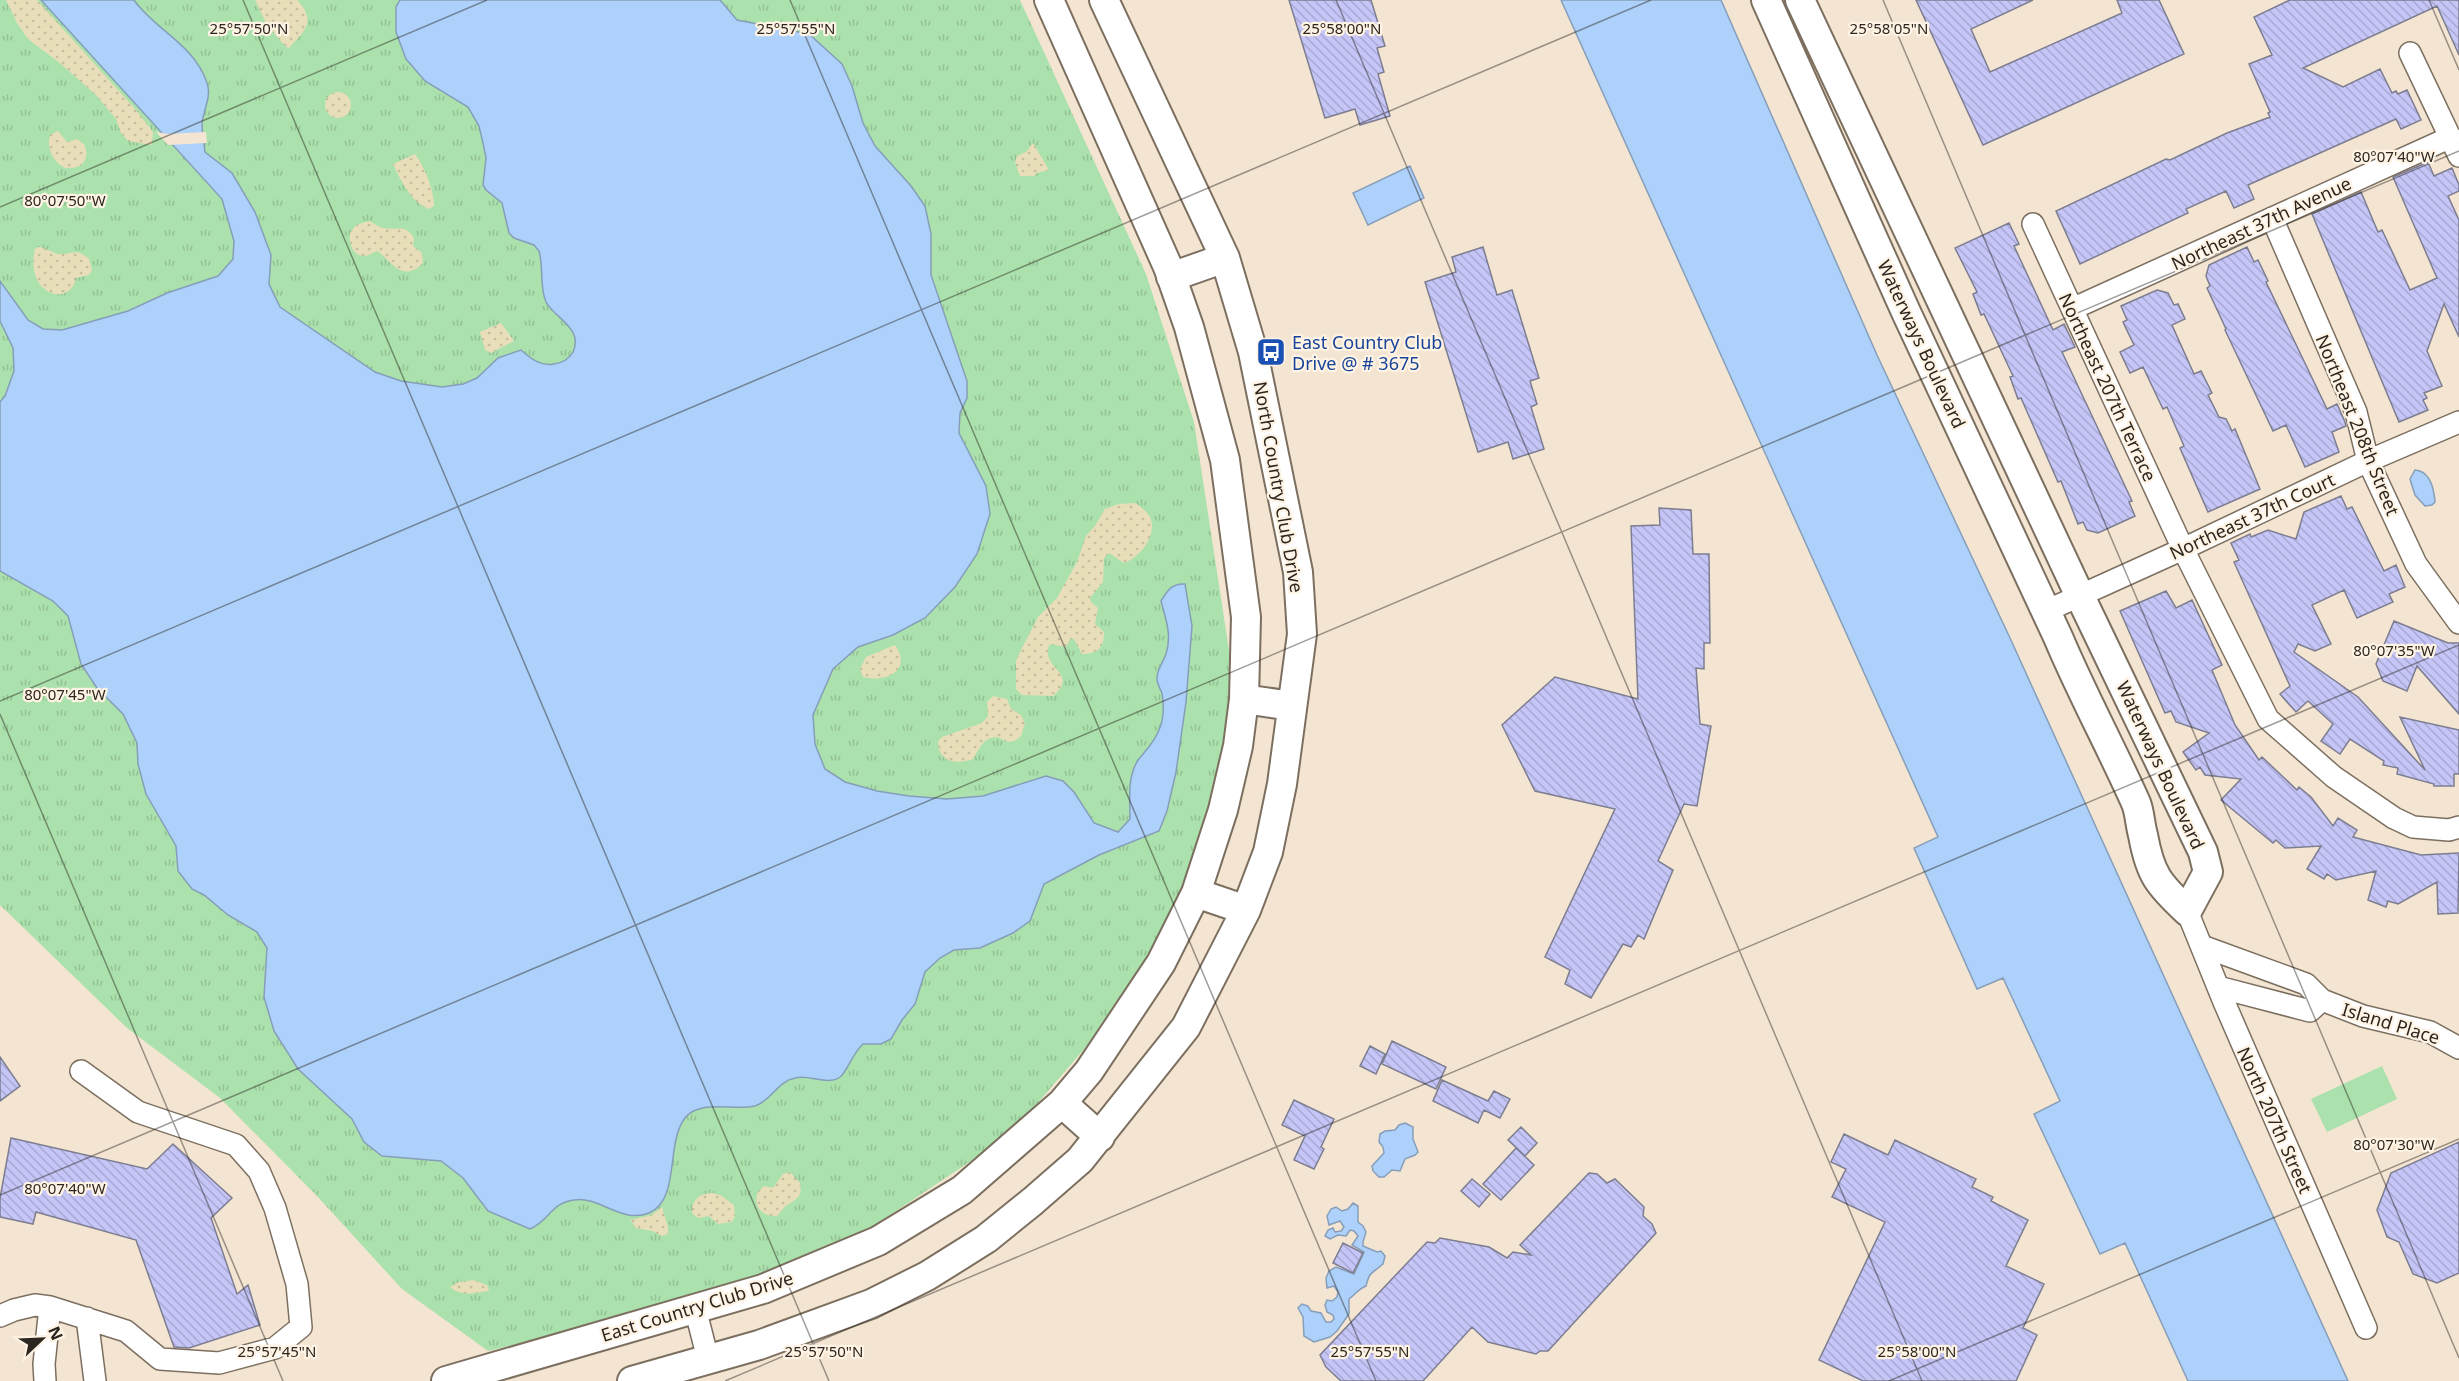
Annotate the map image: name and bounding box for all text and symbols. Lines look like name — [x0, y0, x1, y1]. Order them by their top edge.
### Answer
text: 25°57'50"N — [210, 18, 288, 38]
text: 25°57'55"N — [757, 18, 835, 38]
text: 25°58'00"N — [1303, 18, 1381, 38]
text: 25°58'05"N — [1850, 18, 1928, 38]
text: 80°07'40"W — [2353, 146, 2435, 166]
street label: Northeast 37th Avenue — [2167, 171, 2355, 275]
text: 80°07'50"W — [24, 190, 106, 210]
street label: Waterways Boulevard — [1872, 256, 1972, 432]
street label: Northeast 207th Terrace — [2054, 289, 2162, 485]
place label: East Country Club Drive @ # 3675 — [1292, 330, 1442, 375]
street label: Northeast 208th Street — [2311, 331, 2405, 519]
bus stop icon: East Country Club Drive @ # 3675 — [1255, 336, 1287, 368]
street label: North Country Club Drive — [1249, 380, 1309, 594]
street label: Northeast 37th Court — [2165, 467, 2339, 565]
text: 80°07'35"W — [2353, 640, 2435, 660]
street label: Waterways Boulevard — [2111, 677, 2211, 853]
text: 80°07'45"W — [24, 684, 106, 704]
street label: Island Place — [2339, 997, 2443, 1049]
street label: North 207th Street — [2232, 1043, 2318, 1197]
text: 80°07'30"W — [2353, 1134, 2435, 1154]
text: 80°07'40"W — [24, 1178, 106, 1198]
street label: East Country Club Drive — [598, 1265, 796, 1347]
north arrow — [12, 1309, 72, 1369]
text: N — [43, 1323, 68, 1343]
text: 25°57'45"N — [238, 1341, 316, 1361]
text: 25°57'50"N — [785, 1341, 863, 1361]
text: 25°57'55"N — [1331, 1341, 1409, 1361]
text: 25°58'00"N — [1878, 1341, 1956, 1361]

